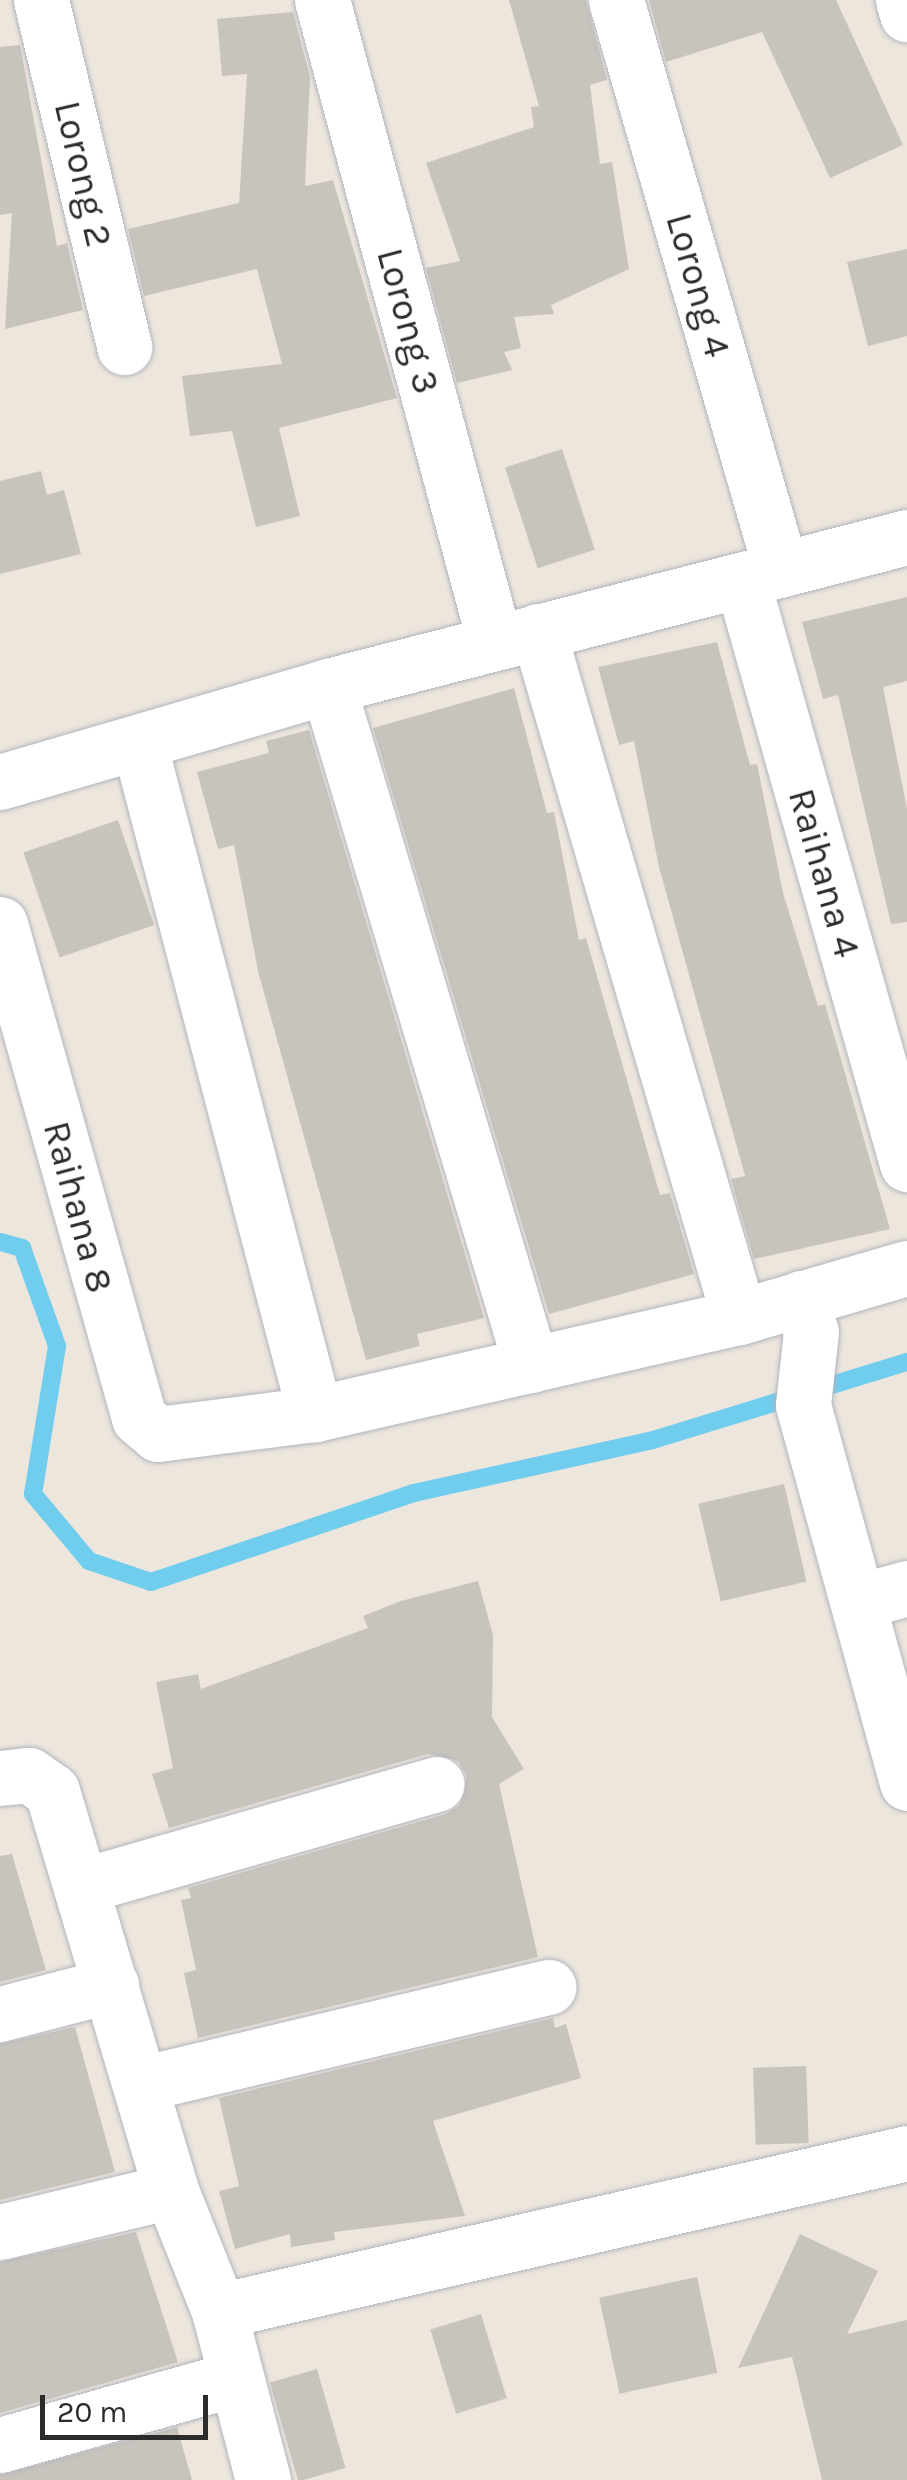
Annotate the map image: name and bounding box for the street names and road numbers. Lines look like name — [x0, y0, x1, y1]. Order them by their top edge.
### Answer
street label: Lorong 2 — [44, 97, 122, 251]
street label: Lorong 4 — [656, 208, 740, 362]
street label: Lorong 3 — [367, 243, 449, 399]
street label: Raihana 4 — [778, 783, 870, 963]
street label: Raihana 8 — [33, 1116, 123, 1298]

